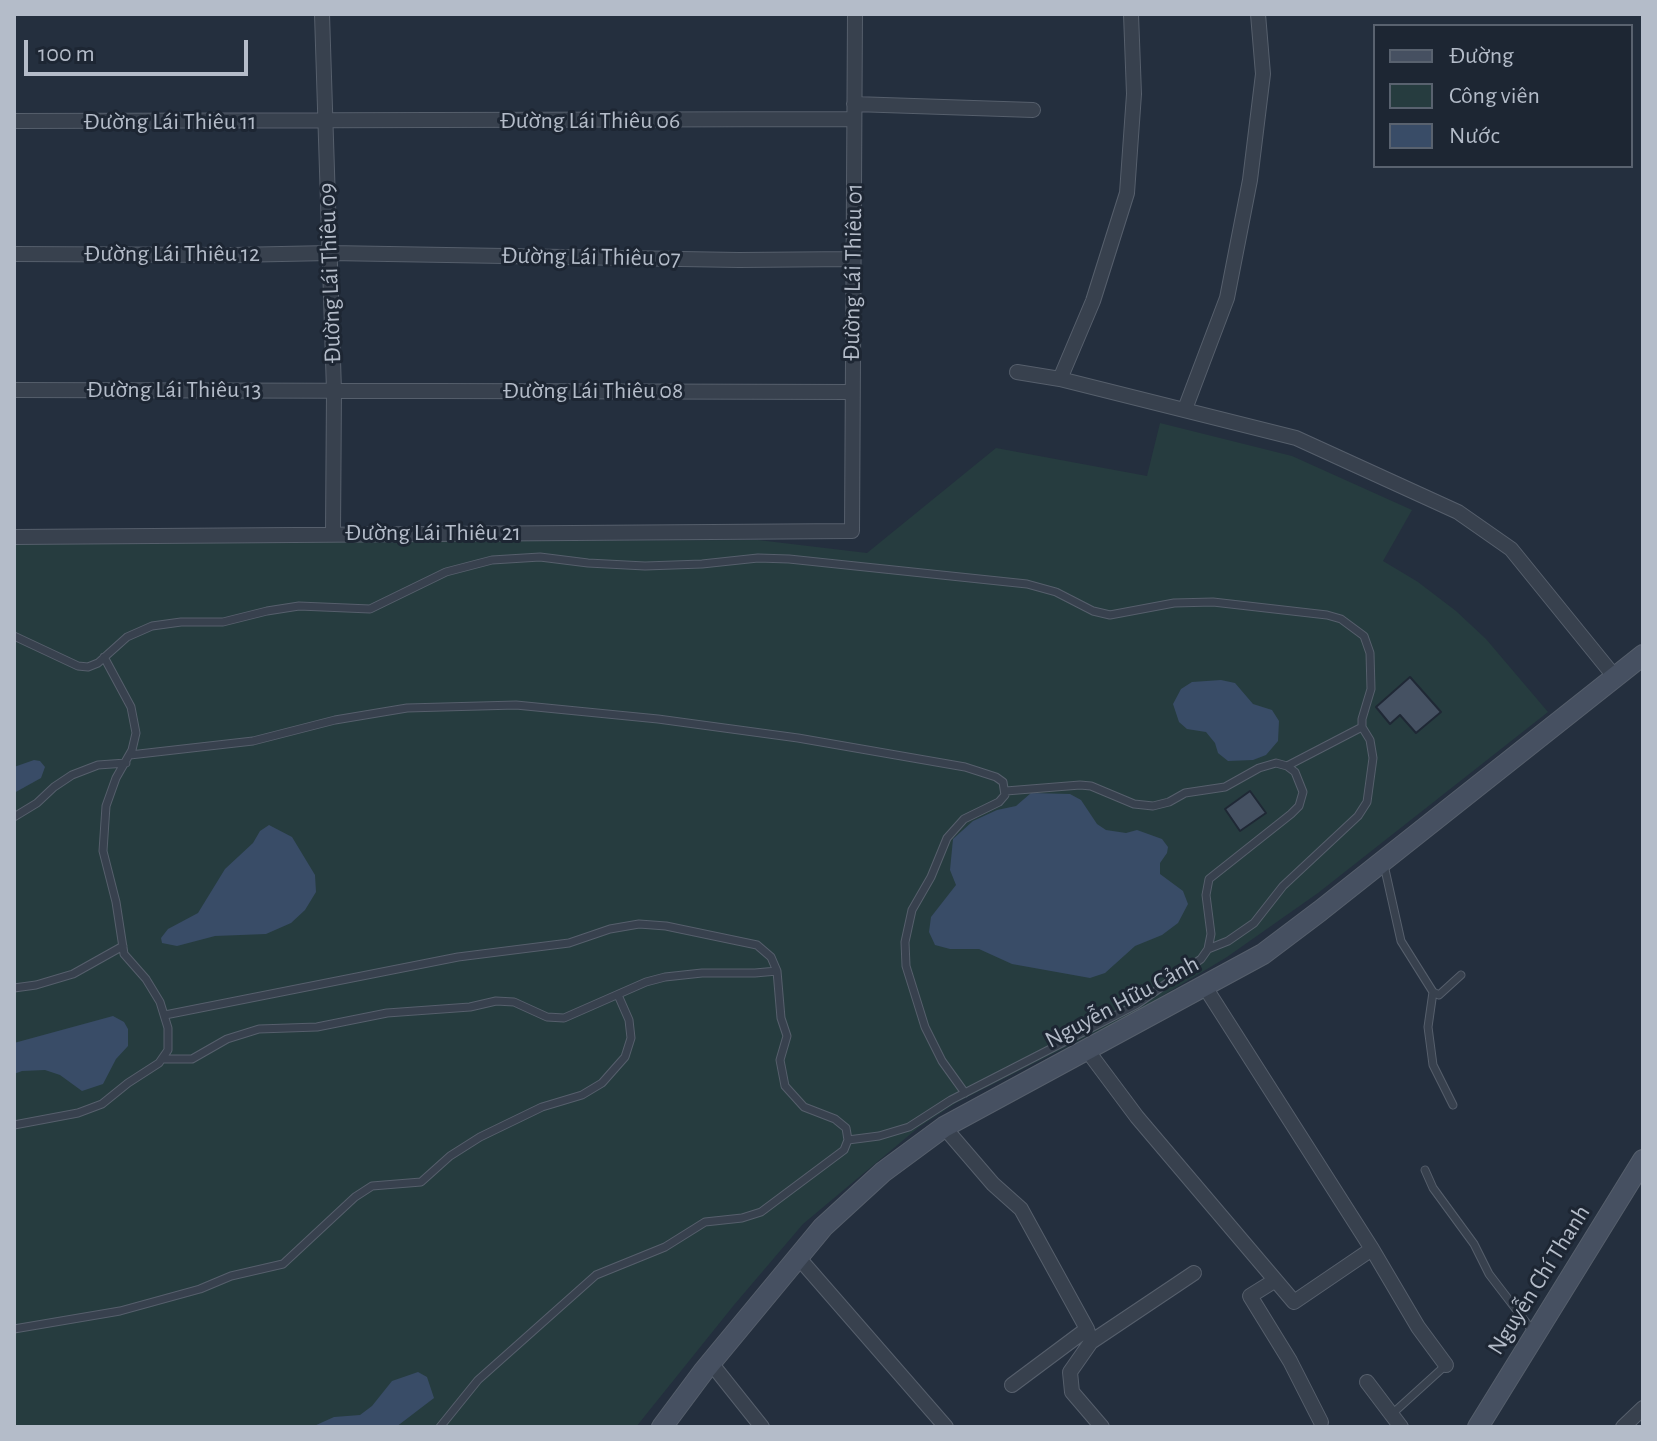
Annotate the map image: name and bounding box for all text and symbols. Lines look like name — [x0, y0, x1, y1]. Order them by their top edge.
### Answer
scale bar — [28, 24, 252, 74]
legend — [1373, 24, 1633, 168]
text: 100 m — [38, 42, 95, 66]
text: Đường — [1449, 44, 1514, 68]
text: Công viên — [1449, 84, 1540, 108]
street label: Đường Lái Thiêu 06 — [500, 107, 680, 135]
street label: Đường Lái Thiêu 11 — [83, 108, 257, 136]
text: Nước — [1449, 124, 1500, 148]
street label: Đường Lái Thiêu 09 — [312, 182, 348, 364]
street label: Đường Lái Thiêu 01 — [837, 183, 869, 361]
street label: Đường Lái Thiêu 12 — [84, 240, 260, 268]
street label: Đường Lái Thiêu 07 — [501, 241, 681, 273]
street label: Đường Lái Thiêu 13 — [87, 376, 261, 404]
street label: Đường Lái Thiêu 08 — [503, 377, 683, 405]
street label: Đường Lái Thiêu 21 — [345, 519, 521, 547]
street label: Nguyễn Hữu Cảnh — [1040, 949, 1204, 1055]
street label: Nguyễn Chí Thanh — [1481, 1200, 1597, 1360]

